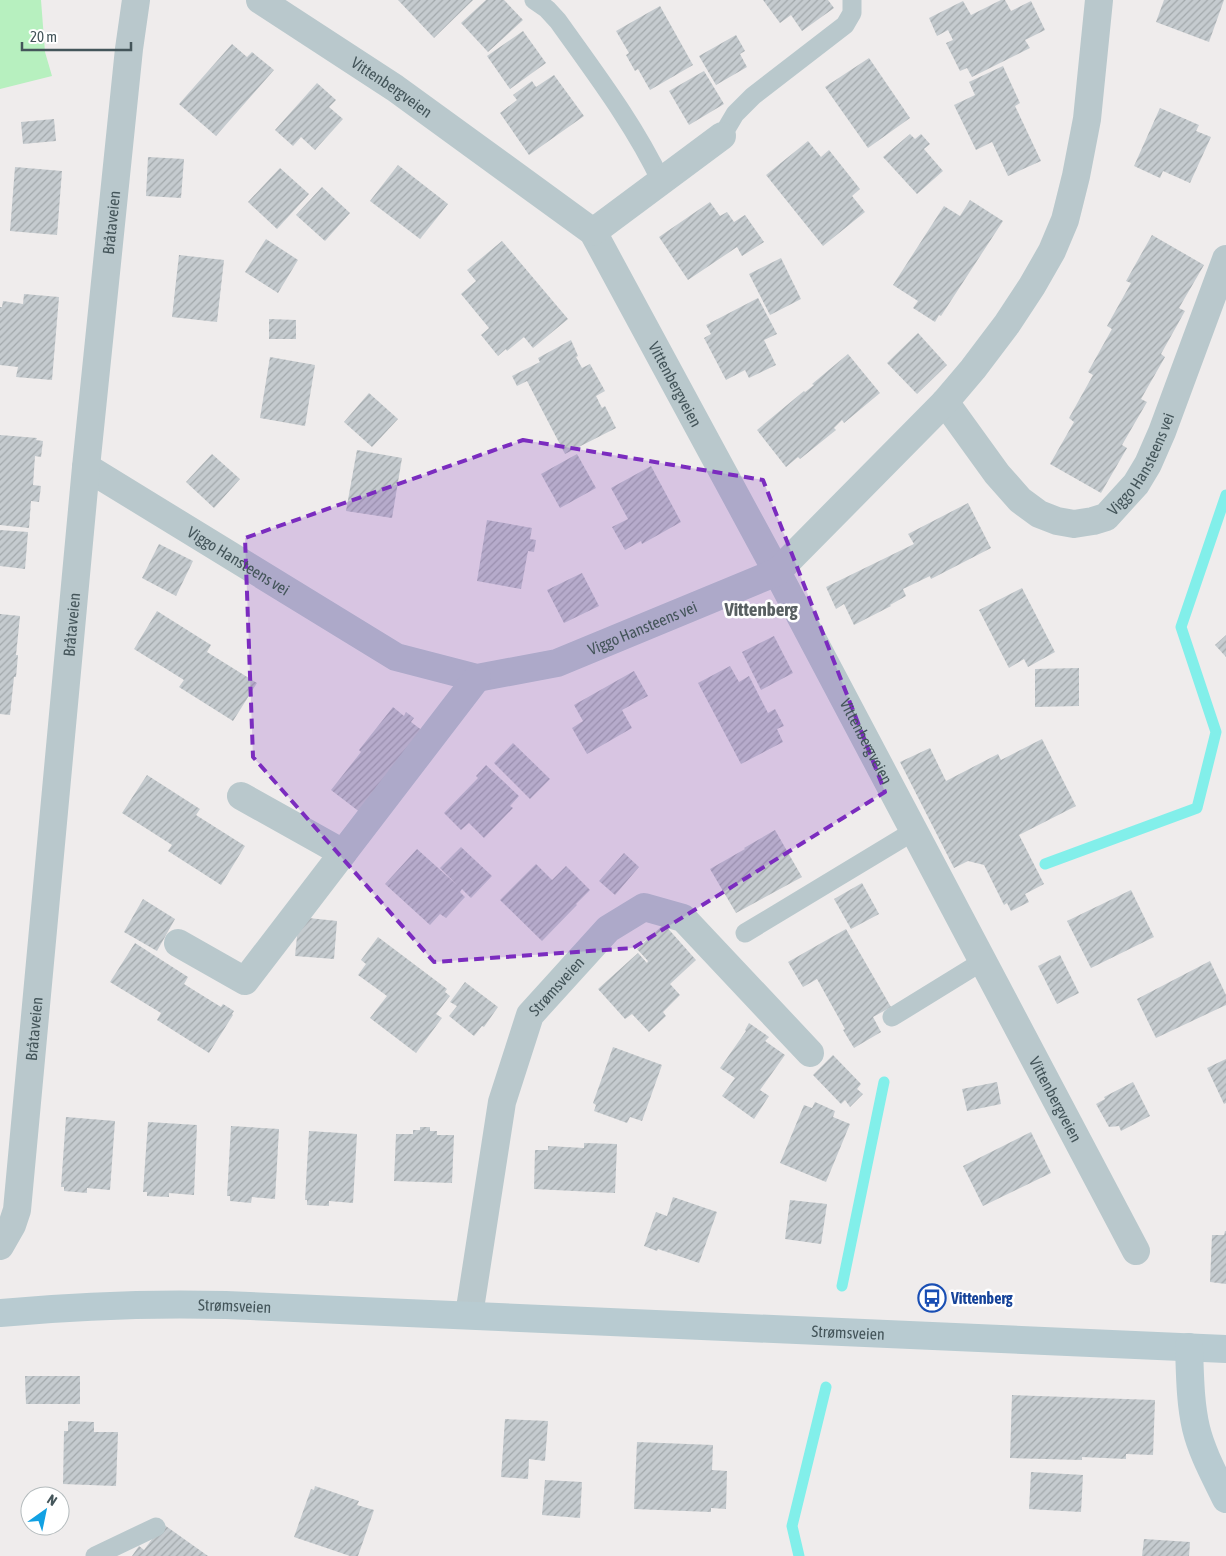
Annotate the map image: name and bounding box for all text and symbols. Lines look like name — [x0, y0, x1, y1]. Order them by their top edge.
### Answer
scale bar — [22, 20, 131, 52]
text: 20 m — [30, 28, 57, 45]
street label: Vittenbergveien — [348, 53, 436, 121]
street label: Bråtaveien — [99, 190, 123, 255]
street label: Vittenbergveien — [645, 339, 706, 430]
street label: Viggo Hansteens vei — [1104, 410, 1177, 518]
street label: Viggo Hansteens vei — [184, 522, 293, 599]
street label: Bråtaveien — [59, 592, 83, 657]
street label: Viggo Hansteens vei — [585, 597, 700, 658]
district label: Vittenberg — [723, 598, 798, 620]
street label: Vittenbergveien — [837, 695, 896, 787]
street label: Strømsveien — [525, 953, 588, 1019]
street label: Bråtaveien — [22, 996, 46, 1061]
street label: Vittenbergveien — [1026, 1053, 1086, 1145]
bus stop icon: Vittenberg — [917, 1283, 947, 1313]
place label: Vittenberg — [950, 1289, 1013, 1307]
street label: Strømsveien — [198, 1295, 272, 1316]
street label: Strømsveien — [811, 1322, 885, 1343]
north arrow — [20, 1486, 70, 1536]
text: N — [44, 1491, 60, 1509]

